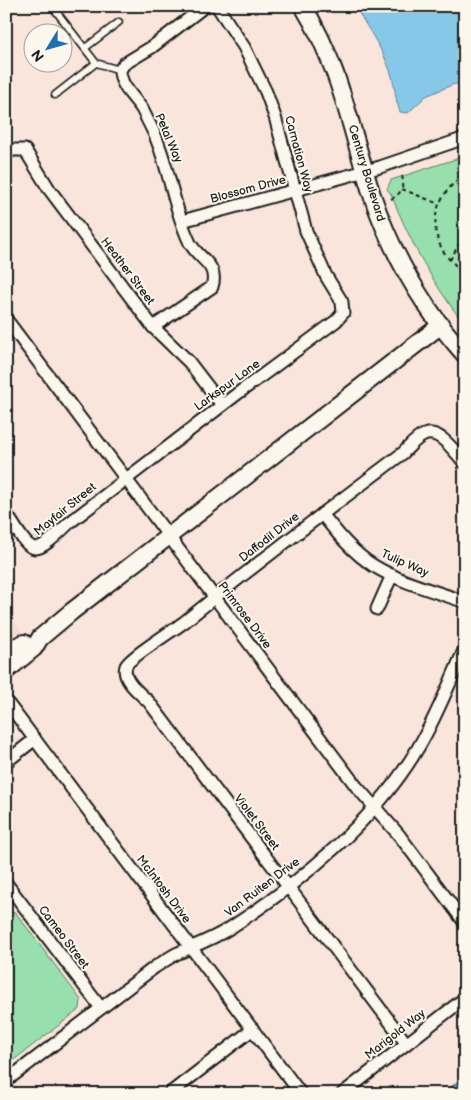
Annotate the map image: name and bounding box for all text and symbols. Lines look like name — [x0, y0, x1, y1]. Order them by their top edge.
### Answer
north arrow — [22, 22, 72, 72]
text: N — [28, 46, 48, 65]
street label: Petal Way — [151, 111, 186, 166]
street label: Carnation Way — [281, 114, 316, 195]
street label: Century Boulevard — [345, 123, 388, 223]
street label: Blossom Drive — [209, 172, 288, 207]
street label: Heather Street — [97, 235, 158, 308]
street label: Larkspur Lane — [191, 356, 263, 414]
street label: Mayfair Street — [31, 480, 100, 539]
street label: Daffodil Drive — [236, 509, 302, 565]
street label: Tulip Way — [379, 546, 432, 581]
street label: Primrose Drive — [215, 579, 275, 652]
street label: Violet Street — [231, 791, 283, 854]
street label: McIntosh Drive — [133, 852, 194, 926]
street label: Van Ruiten Drive — [222, 854, 303, 920]
street label: Cameo Street — [35, 903, 92, 972]
street label: Marigold Way — [362, 1006, 429, 1063]

